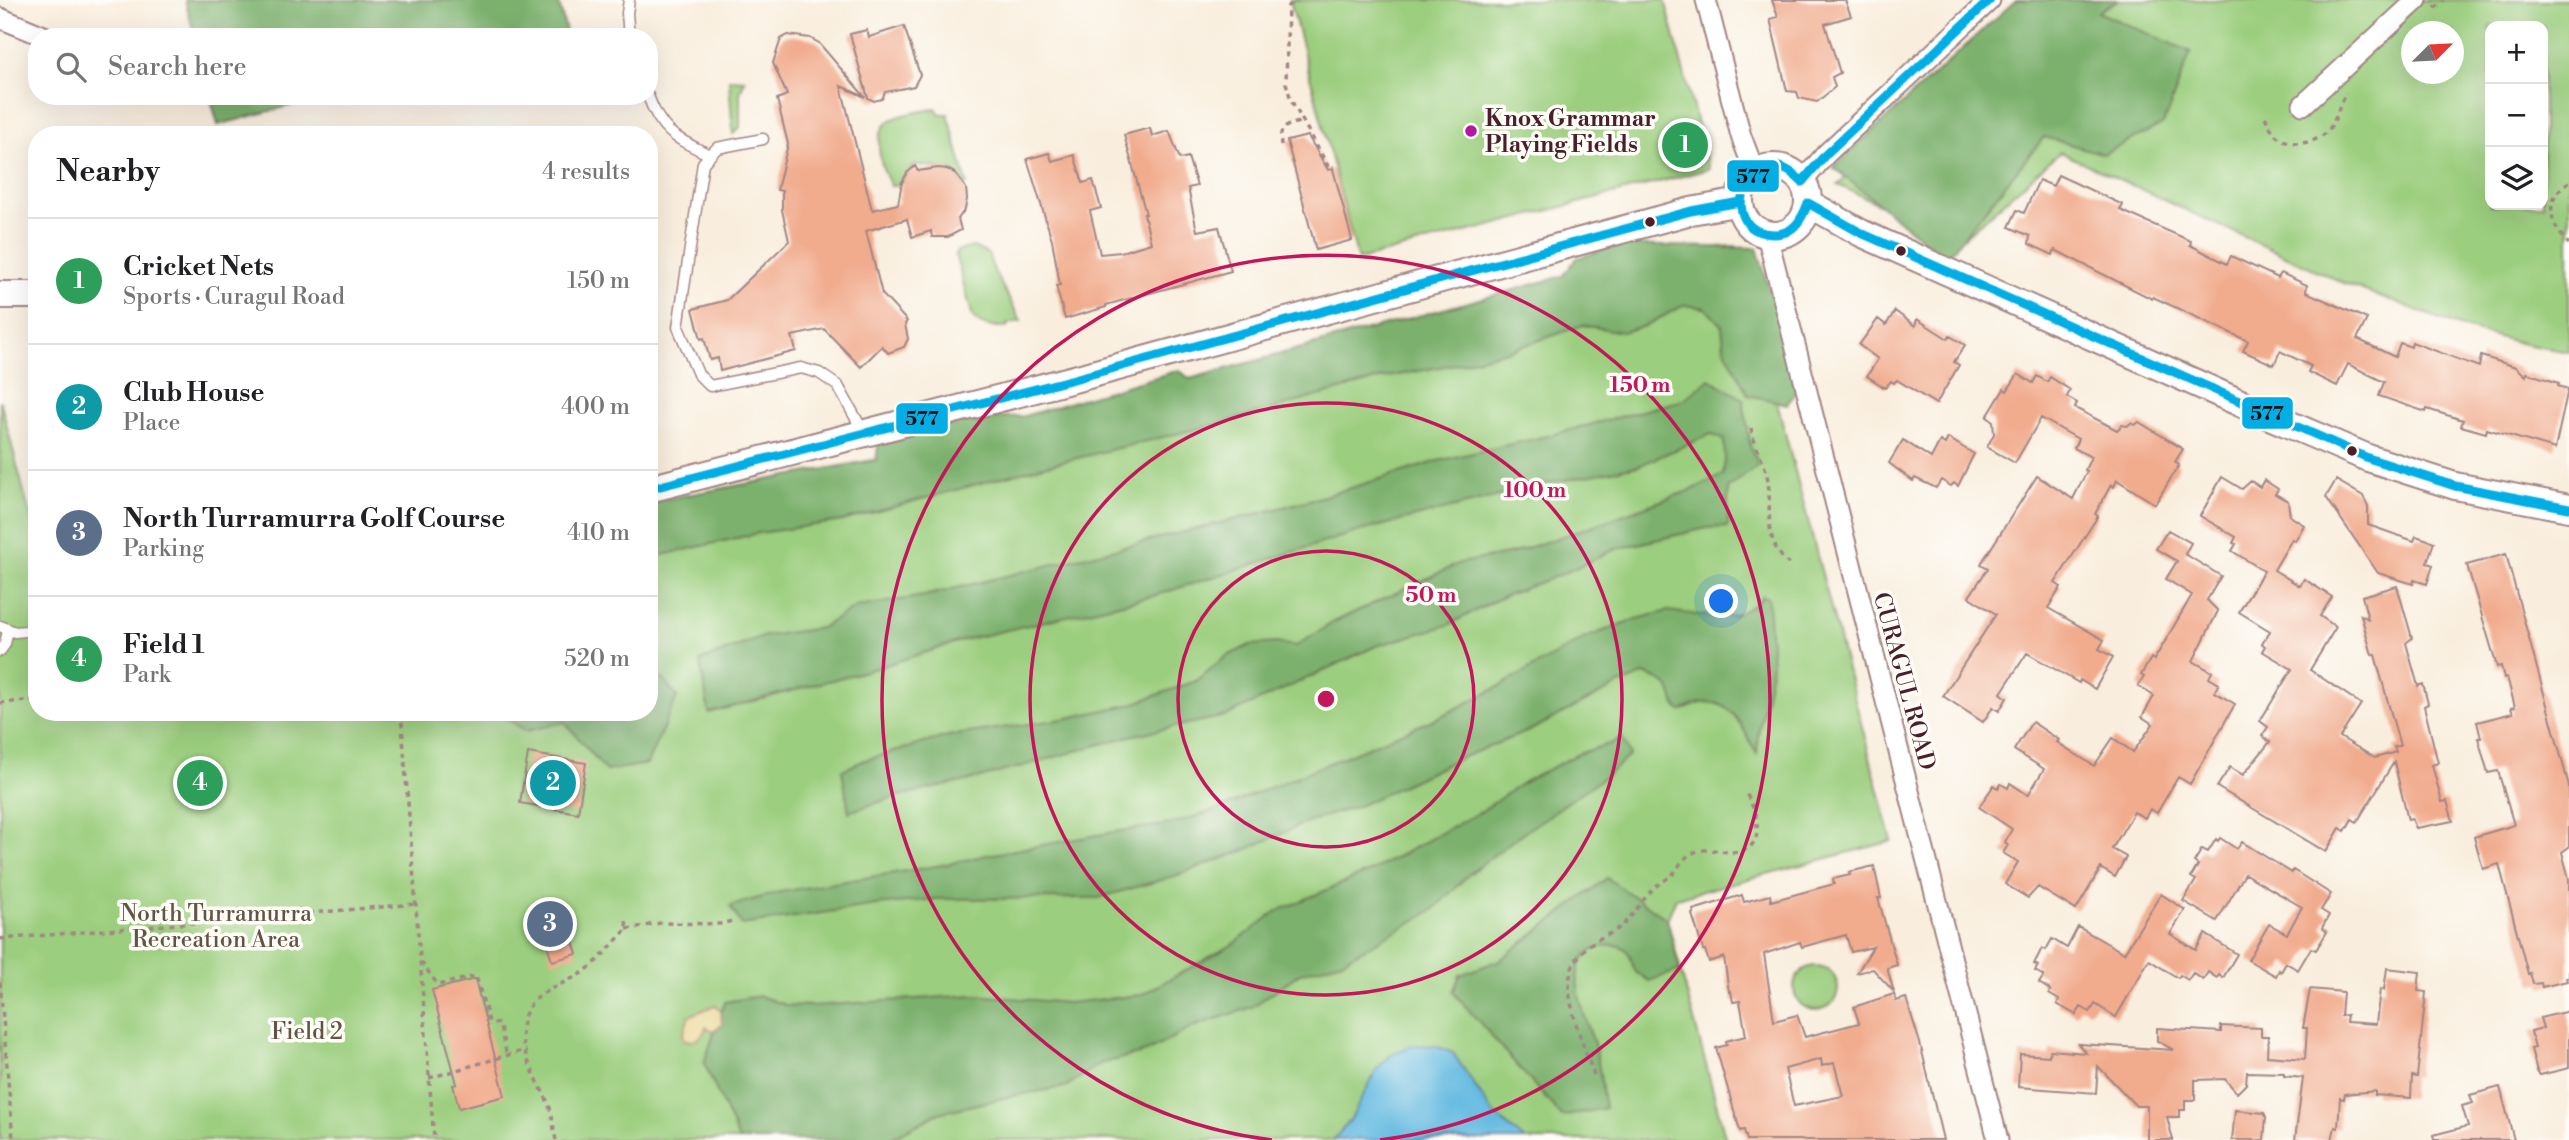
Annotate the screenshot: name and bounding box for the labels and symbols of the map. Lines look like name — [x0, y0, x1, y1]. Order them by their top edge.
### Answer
north arrow — [2401, 21, 2464, 84]
place label: Knox Grammar Playing Fields — [1485, 105, 1656, 159]
pin: 1 — [1662, 119, 1708, 171]
marker: Knox Grammar Playing Fields — [1463, 123, 1479, 139]
line badge: 577 — [1726, 159, 1780, 193]
text: 577 — [1736, 165, 1770, 189]
unlabelled marker — [1643, 215, 1657, 229]
unlabelled marker — [1894, 244, 1908, 258]
text: 150 m — [1610, 373, 1670, 399]
line badge: 577 — [2241, 396, 2294, 430]
line badge: 577 — [895, 402, 949, 435]
text: 577 — [2250, 402, 2284, 426]
text: 577 — [905, 407, 939, 431]
unlabelled marker — [2345, 444, 2359, 458]
text: 100 m — [1504, 478, 1566, 504]
text: 50 m — [1406, 583, 1456, 609]
your location — [1704, 584, 1738, 618]
street label: CURAGUL ROAD — [1867, 589, 1941, 773]
centre of rings — [1314, 687, 1338, 711]
pin: 4 — [177, 757, 223, 809]
pin: 2 — [530, 757, 576, 809]
pin: 3 — [527, 898, 573, 950]
park label: North Turramurra Recreation Area — [120, 900, 312, 954]
park label: Field 2 — [271, 1018, 343, 1046]

